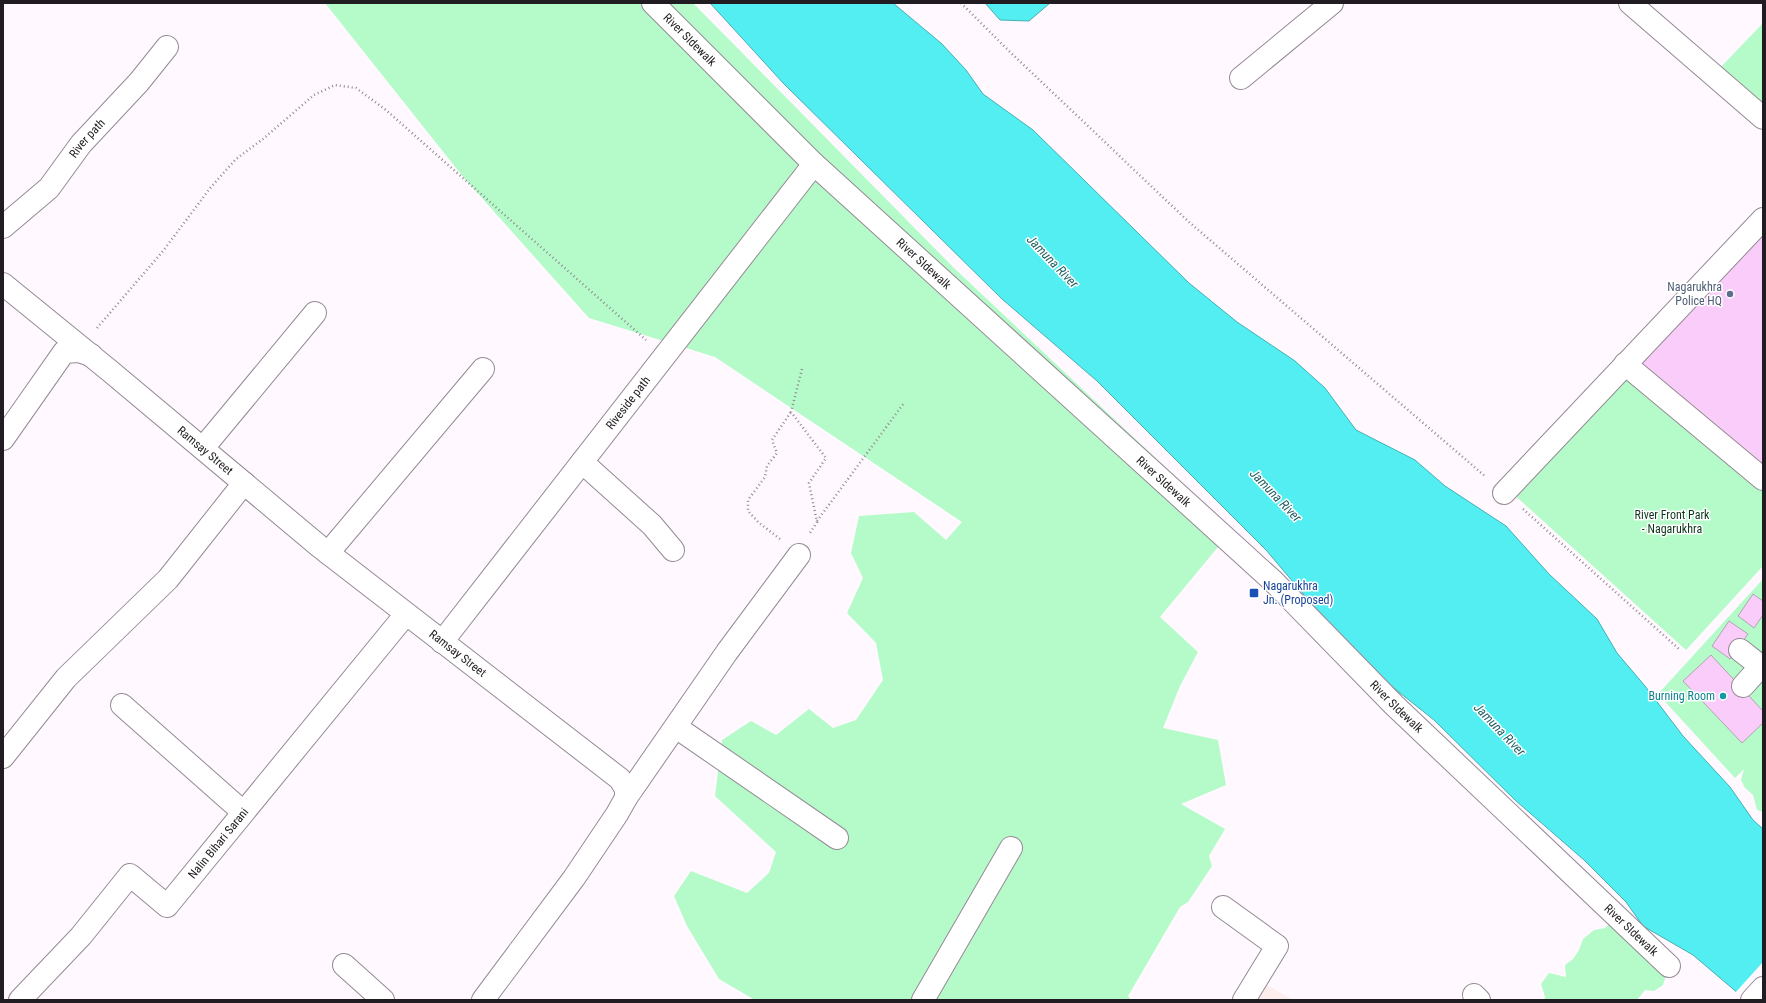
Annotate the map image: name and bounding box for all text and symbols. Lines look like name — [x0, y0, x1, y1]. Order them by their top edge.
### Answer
street label: River SIdewalk — [660, 10, 719, 69]
street label: River path — [66, 116, 108, 161]
water label: Jamuna River — [1024, 232, 1082, 292]
street label: River SIdewalk — [894, 235, 954, 292]
place label: Nagarukhra Police HQ — [1667, 280, 1722, 308]
marker: Nagarukhra Police HQ — [1725, 289, 1735, 299]
street label: Riveside path — [603, 373, 653, 432]
street label: Ramsay Street — [174, 423, 236, 478]
street label: River SIdewalk — [1133, 453, 1194, 510]
water label: Jamuna River — [1247, 466, 1305, 526]
park label: River Front Park - Nagarukhra — [1635, 508, 1710, 536]
place label: Nagarukhra Jn. (Proposed) — [1263, 579, 1333, 607]
marker: Nagarukhra Jn. (Proposed) — [1248, 587, 1260, 599]
street label: Ramsay Street — [427, 627, 489, 680]
street label: River SIdewalk — [1367, 678, 1426, 736]
place label: Burning Room — [1648, 689, 1715, 703]
marker: Burning Room — [1718, 691, 1728, 701]
water label: Jamuna River — [1471, 700, 1529, 760]
street label: Nalin Bihari Sarani — [185, 805, 251, 881]
street label: River SIdewalk — [1601, 901, 1661, 959]

